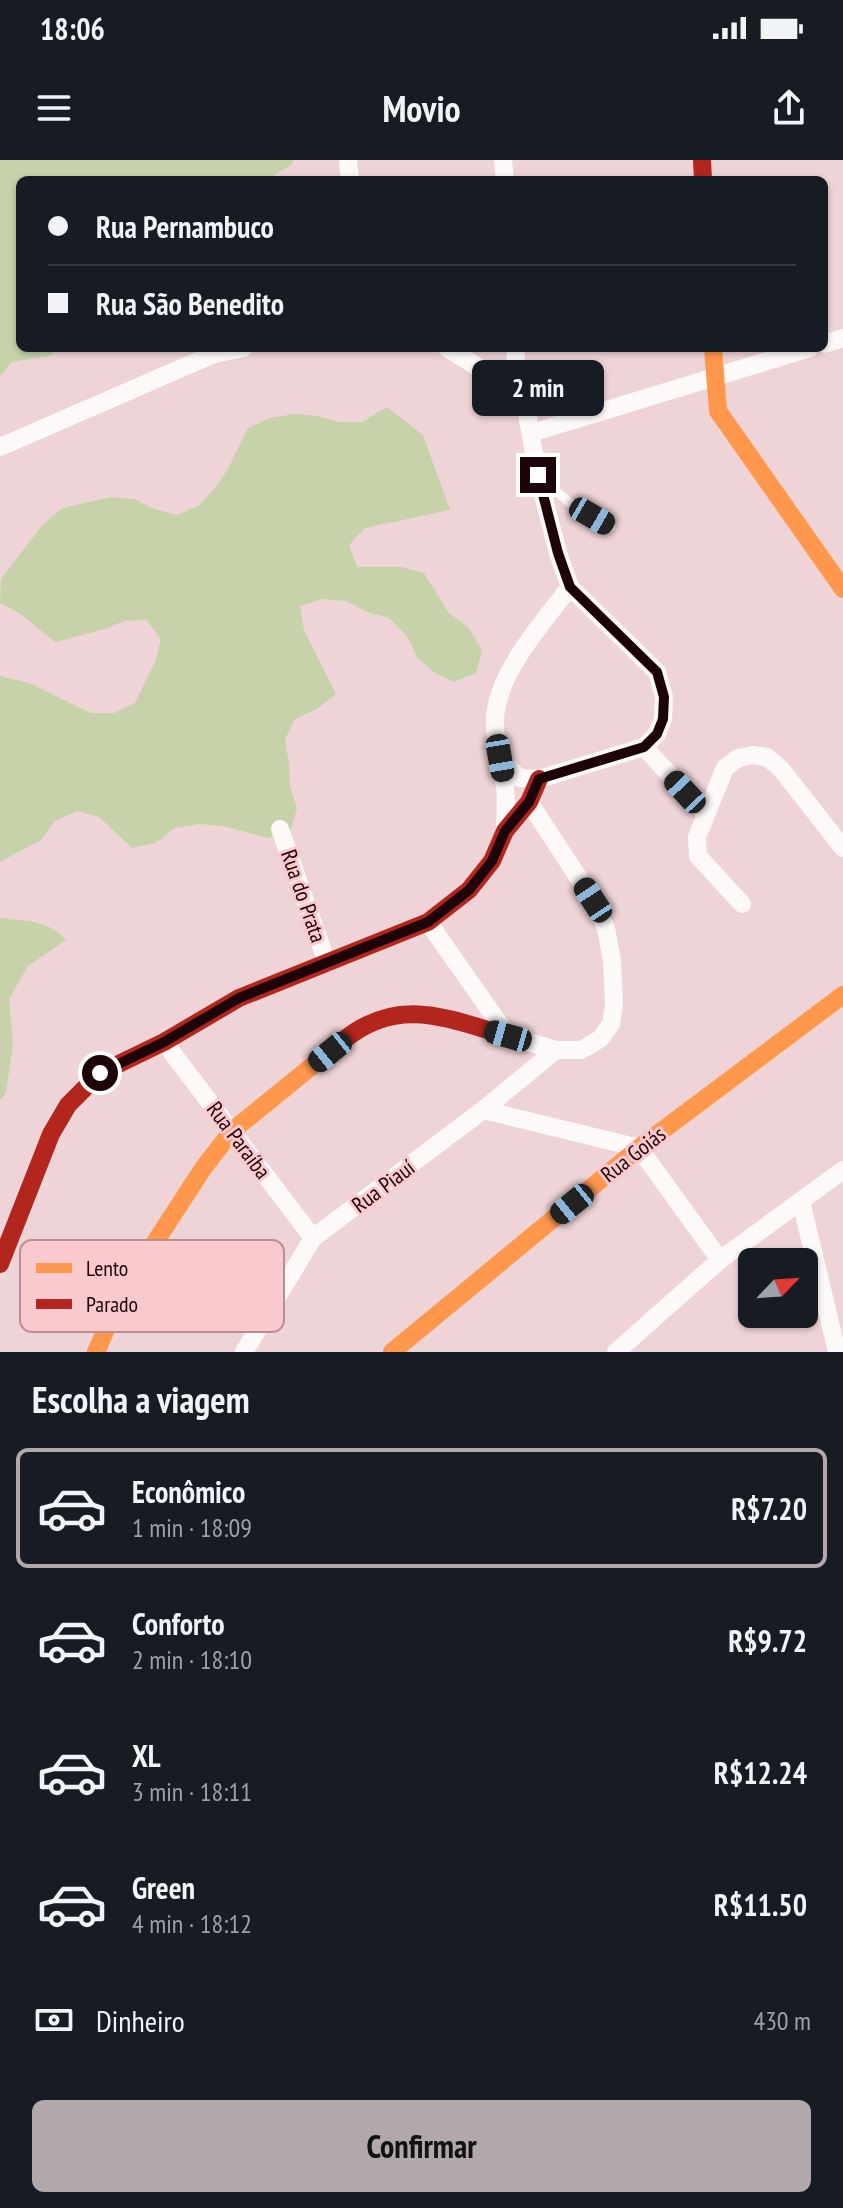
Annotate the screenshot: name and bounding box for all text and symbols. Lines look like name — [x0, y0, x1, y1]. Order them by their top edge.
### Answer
text: 18:06 — [40, 9, 105, 48]
text: Movio — [382, 85, 461, 132]
icon: menu — [32, 86, 76, 130]
icon: share — [767, 86, 811, 130]
text: Rua Pernambuco — [96, 207, 274, 246]
text: Rua São Benedito — [96, 284, 284, 323]
callout: 2 min — [472, 359, 604, 415]
text: 2 min — [512, 371, 564, 404]
route end — [520, 457, 556, 493]
car — [565, 494, 619, 538]
car — [484, 732, 516, 784]
car — [660, 766, 710, 818]
street label: Rua do Prata — [275, 846, 333, 946]
car — [570, 873, 616, 927]
car — [482, 1018, 534, 1054]
car — [304, 1028, 356, 1076]
route start — [82, 1055, 118, 1091]
street label: Rua Paraíba — [201, 1096, 277, 1184]
street label: Rua Goiás — [595, 1120, 671, 1188]
street label: Rua Piauí — [346, 1153, 420, 1219]
car — [546, 1180, 598, 1228]
legend — [20, 1240, 284, 1332]
north arrow — [738, 1248, 818, 1328]
map controls — [738, 1248, 818, 1328]
text: Lento — [86, 1254, 128, 1282]
text: Parado — [86, 1290, 138, 1318]
text: Escolha a viagem — [32, 1376, 250, 1423]
icon: car — [36, 1472, 108, 1544]
text: Econômico — [132, 1472, 245, 1511]
text: R$7.20 — [731, 1489, 807, 1528]
text: 1 min · 18:09 — [132, 1511, 252, 1544]
icon: car — [36, 1604, 108, 1676]
text: Conforto — [132, 1604, 225, 1643]
text: R$9.72 — [728, 1621, 807, 1660]
text: 2 min · 18:10 — [132, 1643, 252, 1676]
icon: car — [36, 1736, 108, 1808]
text: XL — [132, 1736, 161, 1775]
text: R$12.24 — [714, 1753, 807, 1792]
text: 3 min · 18:11 — [132, 1775, 252, 1808]
icon: car — [36, 1868, 108, 1940]
text: Green — [132, 1868, 195, 1907]
text: R$11.50 — [714, 1885, 807, 1924]
text: 4 min · 18:12 — [132, 1907, 252, 1940]
icon: cash — [32, 1998, 76, 2042]
text: Dinheiro — [96, 2001, 185, 2040]
text: 430 m — [753, 2004, 811, 2037]
button: Confirmar — [32, 2100, 811, 2192]

